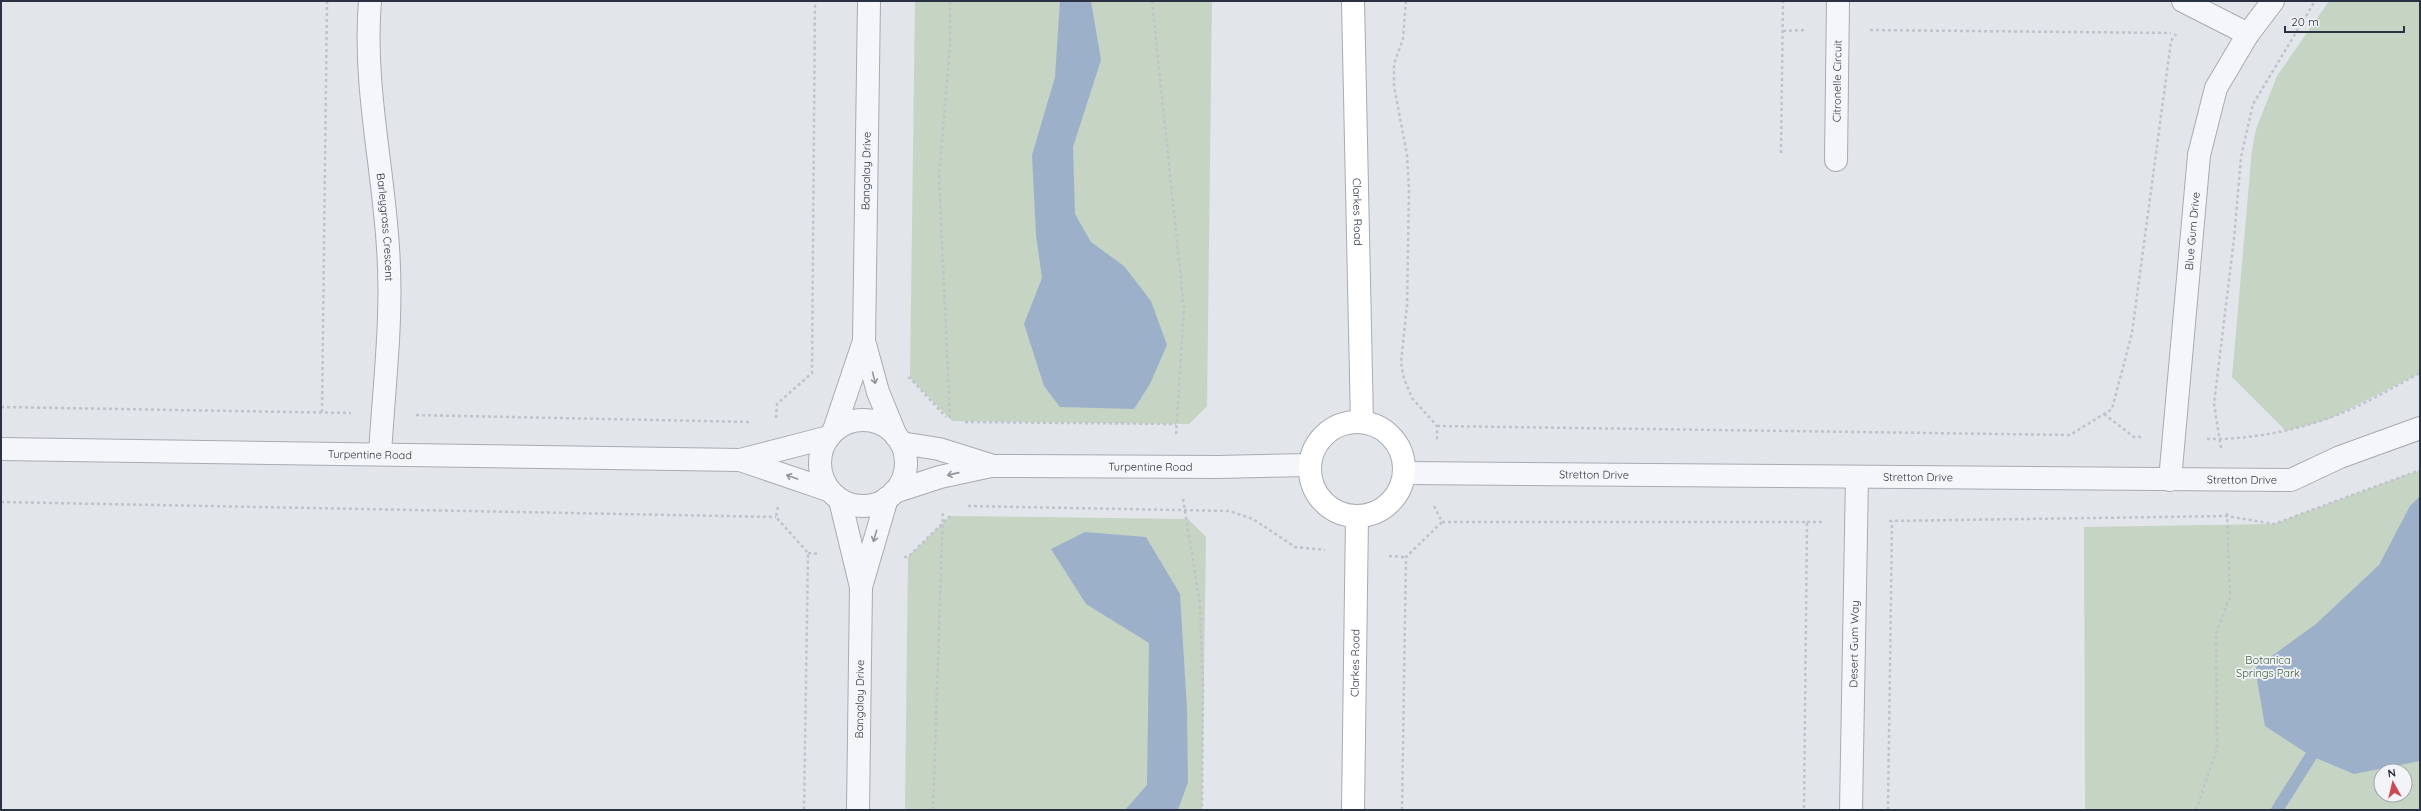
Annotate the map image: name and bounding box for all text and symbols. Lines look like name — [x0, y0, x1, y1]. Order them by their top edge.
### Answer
scale bar — [2285, 8, 2404, 34]
text: 20 m — [2291, 14, 2319, 29]
street label: Citronelle Circuit — [1829, 39, 1845, 122]
street label: Bangalay Drive — [858, 132, 874, 210]
street label: Barleygrass Crescent — [374, 172, 396, 282]
street label: Clarkes Road — [1350, 178, 1365, 246]
street label: Blue Gum Drive — [2182, 191, 2203, 271]
one-way arrow — [871, 372, 879, 385]
street label: Turpentine Road — [328, 447, 412, 462]
street label: Turpentine Road — [1108, 460, 1193, 474]
street label: Stretton Drive — [1559, 467, 1629, 482]
street label: Stretton Drive — [1883, 470, 1953, 484]
one-way arrow — [947, 471, 960, 479]
one-way arrow — [786, 472, 798, 480]
street label: Stretton Drive — [2207, 472, 2277, 487]
one-way arrow — [871, 529, 879, 542]
street label: Desert Gum Way — [1846, 600, 1862, 688]
street label: Clarkes Road — [1348, 629, 1362, 697]
park label: Botanica Springs Park — [2236, 653, 2300, 680]
street label: Bangalay Drive — [852, 660, 867, 738]
north arrow — [2373, 763, 2413, 803]
text: N — [2387, 766, 2397, 781]

